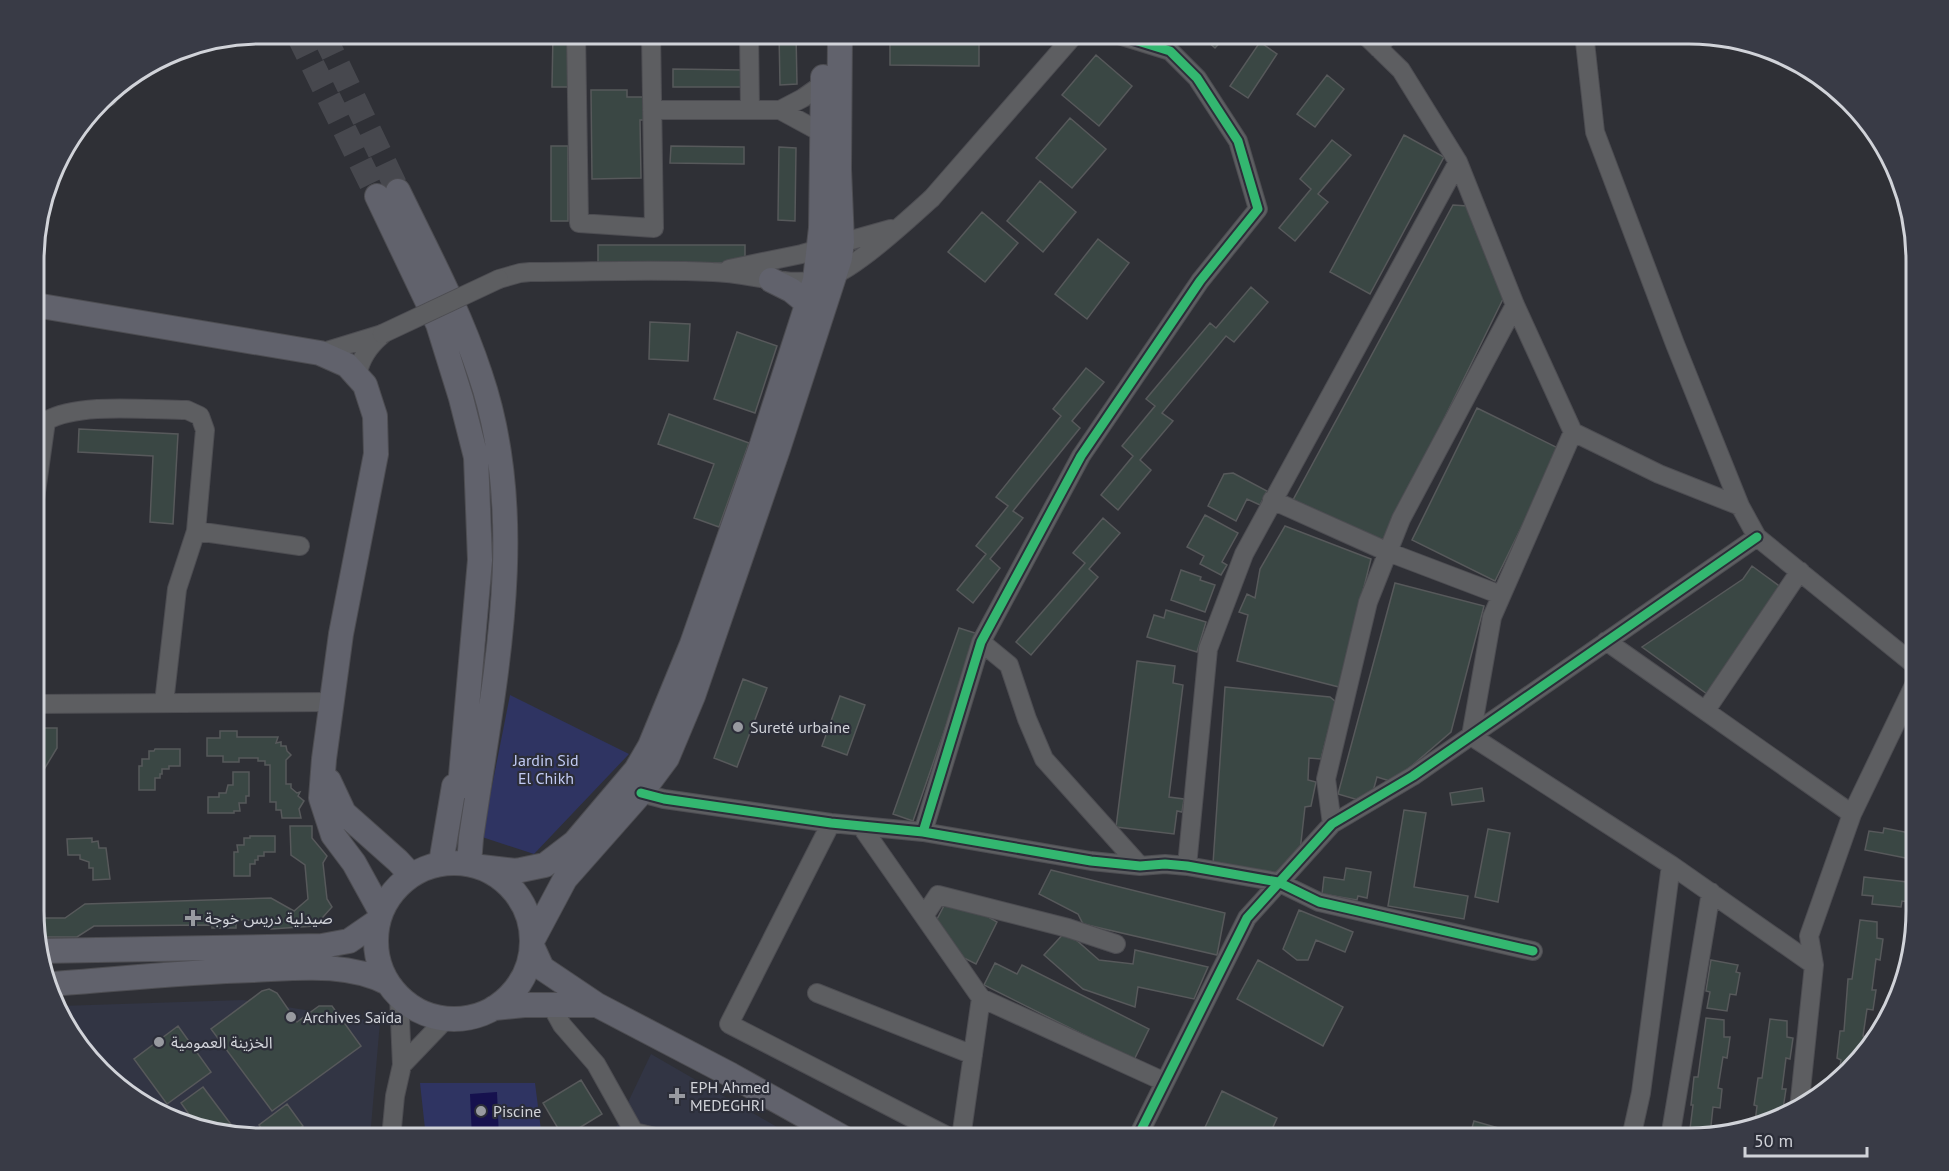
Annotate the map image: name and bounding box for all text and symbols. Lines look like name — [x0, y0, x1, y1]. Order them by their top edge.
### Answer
place label: Sureté urbaine — [750, 717, 850, 737]
marker: Sureté urbaine — [731, 720, 745, 734]
park label: Jardin Sid El Chikh — [512, 750, 579, 788]
place label: صيدلية دريس خوجة — [205, 908, 333, 928]
marker: صيدلية دريس خوجة — [186, 911, 200, 925]
place label: Archives Saïda — [303, 1007, 402, 1027]
marker: Archives Saïda — [284, 1010, 298, 1024]
place label: الخزينة العمومية — [171, 1032, 273, 1052]
marker: الخزينة العمومية — [152, 1035, 166, 1049]
place label: EPH Ahmed MEDEGHRI — [690, 1077, 770, 1115]
marker: EPH Ahmed MEDEGHRI — [668, 1087, 686, 1105]
place label: Piscine — [493, 1101, 541, 1121]
marker: Piscine — [474, 1104, 488, 1118]
scale bar — [1745, 1120, 1866, 1158]
text: 50 m — [1754, 1129, 1793, 1152]

